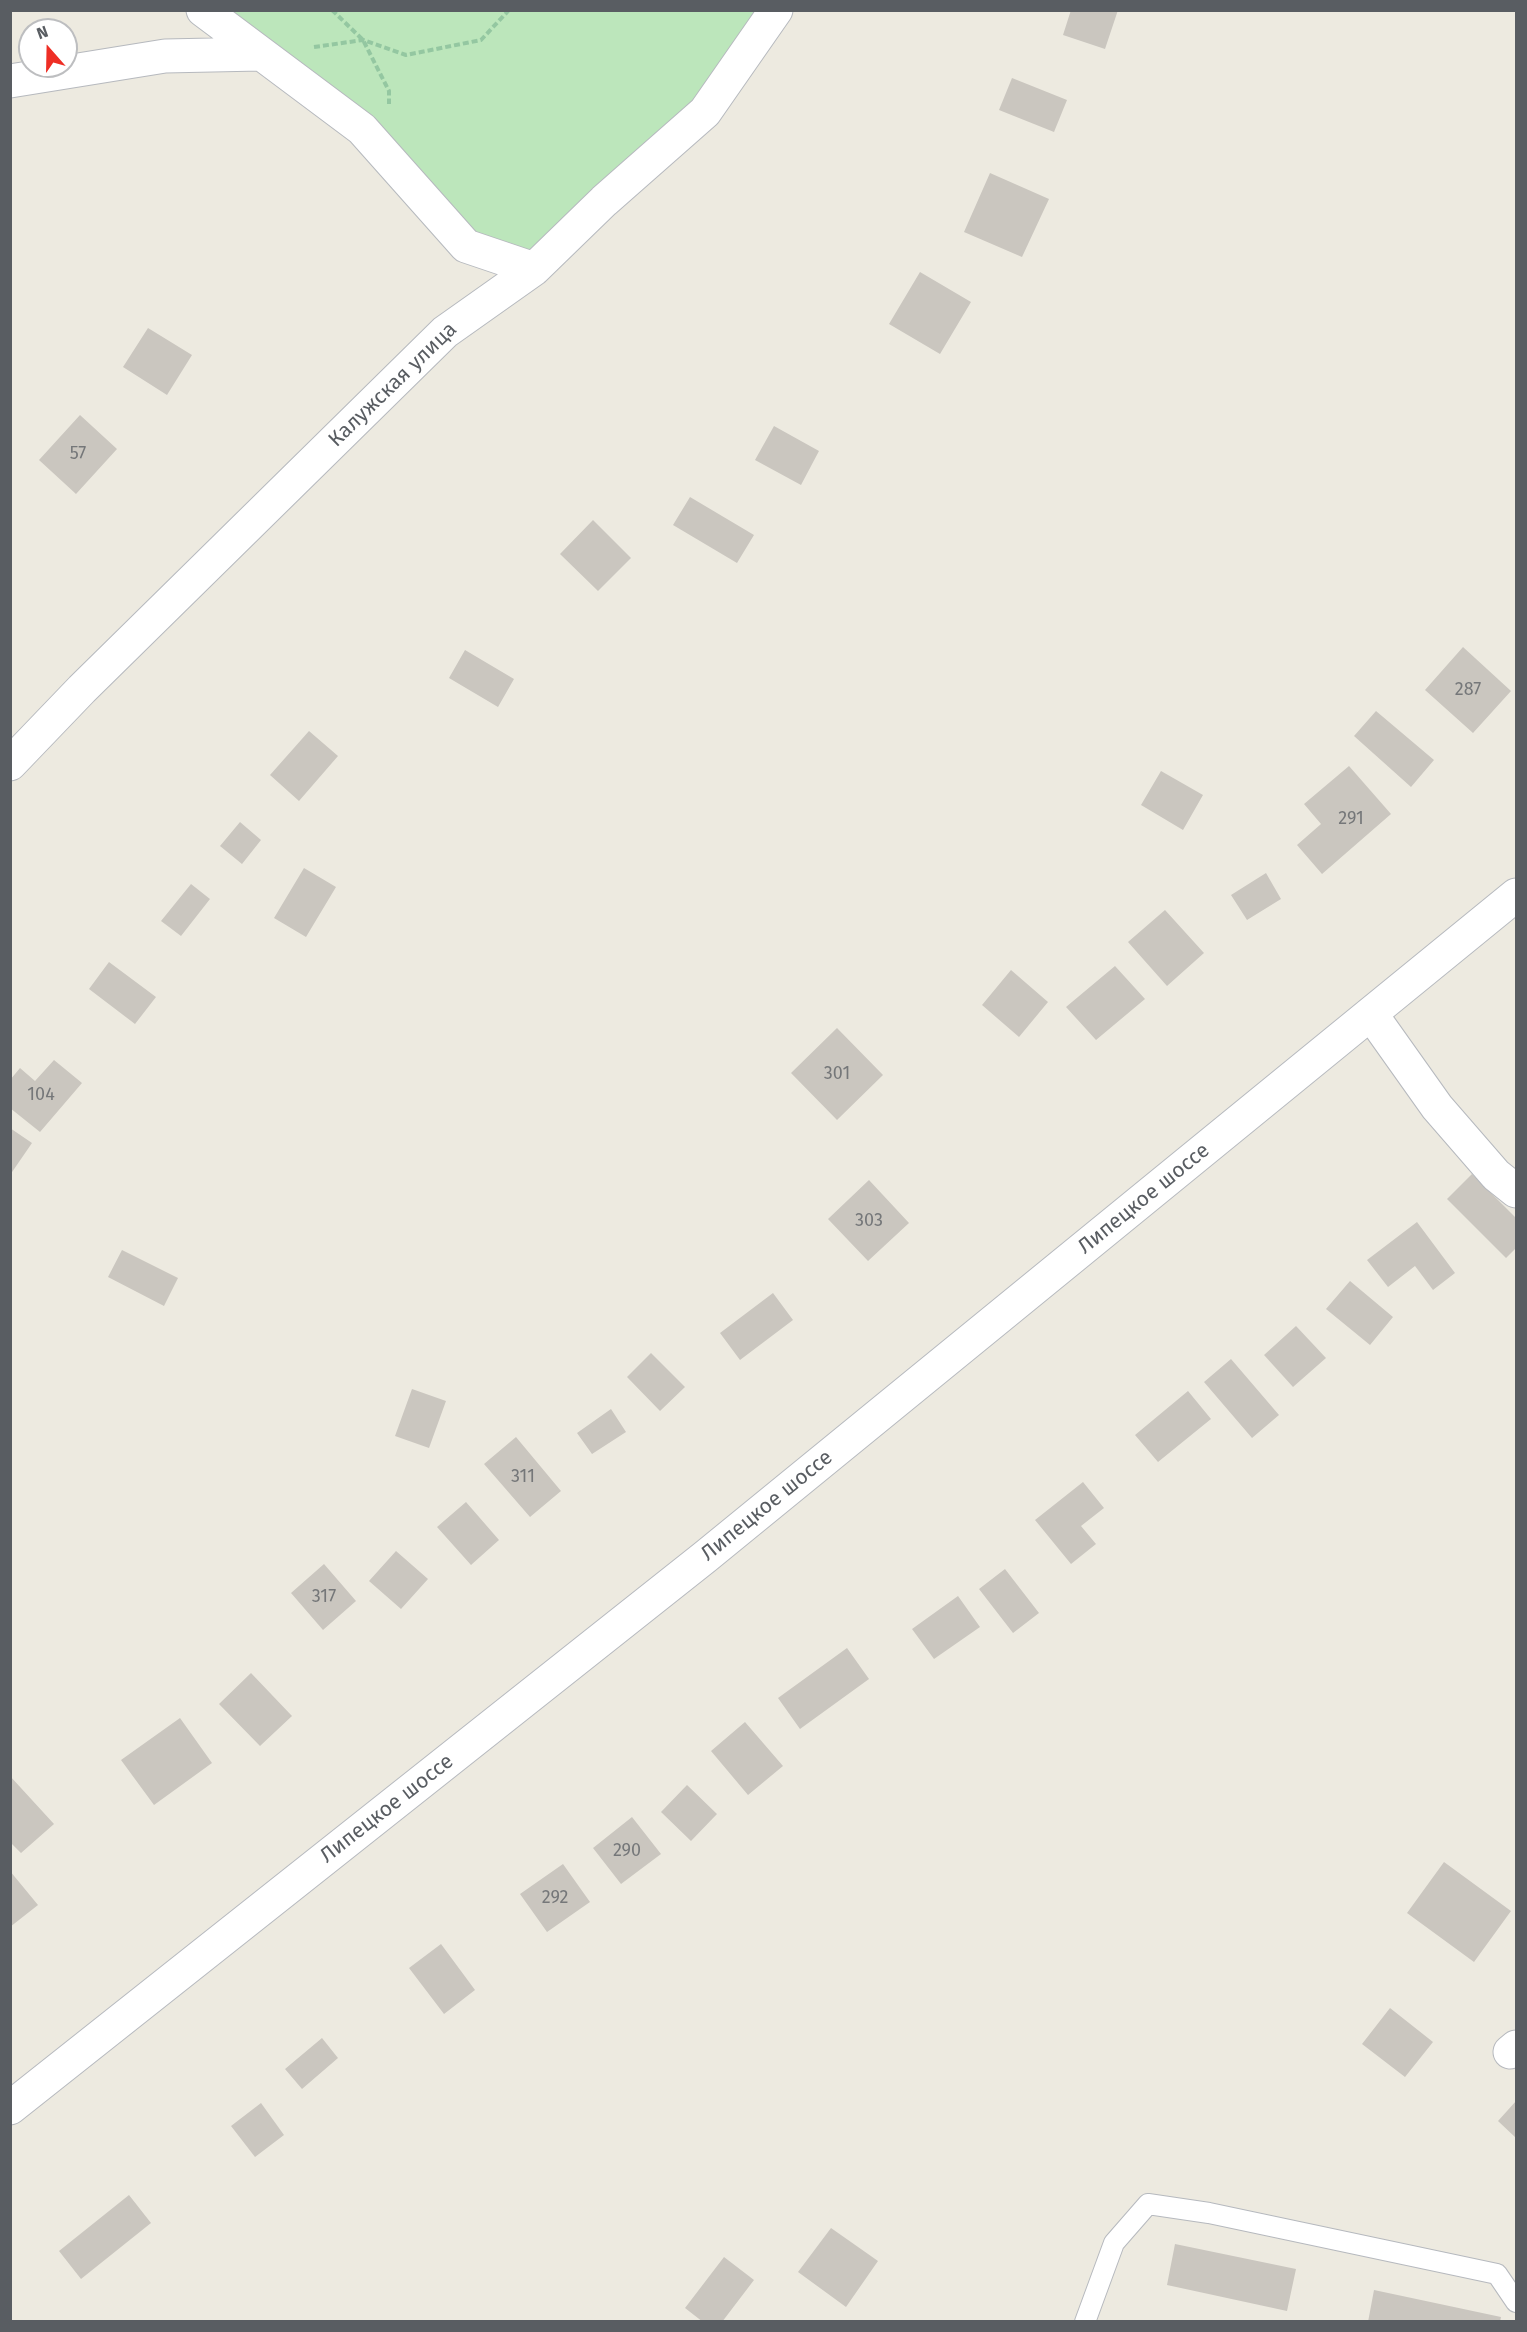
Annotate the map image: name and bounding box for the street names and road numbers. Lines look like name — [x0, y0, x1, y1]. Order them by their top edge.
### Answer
street label: Калужская улица — [324, 317, 462, 453]
street label: Липецкое шоссе — [1073, 1138, 1215, 1260]
street label: Липецкое шоссе — [696, 1445, 838, 1567]
street label: Липецкое шоссе — [315, 1749, 459, 1869]

